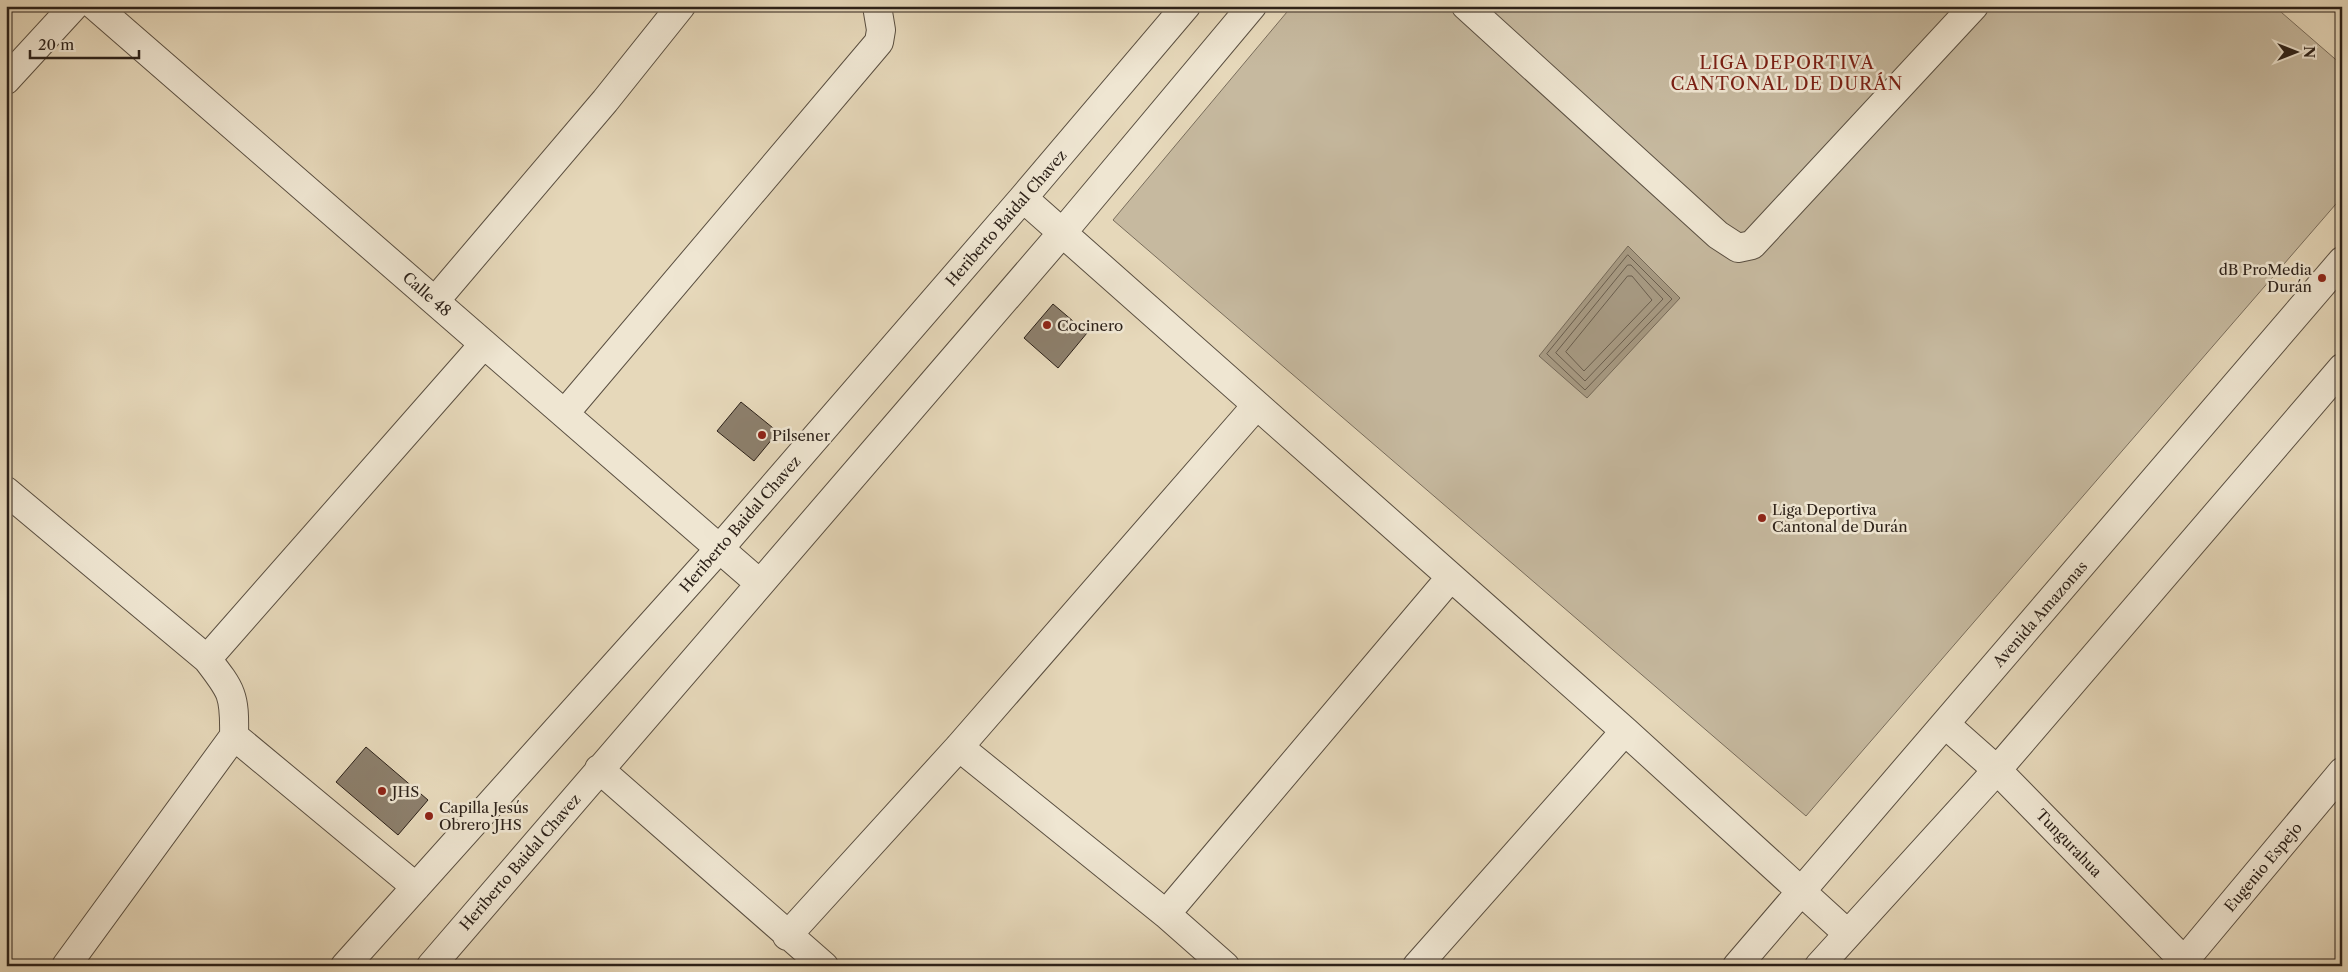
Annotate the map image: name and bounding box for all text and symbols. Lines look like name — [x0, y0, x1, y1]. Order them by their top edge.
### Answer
scale bar — [30, 28, 139, 60]
north arrow — [2270, 28, 2320, 78]
text: 20 m — [38, 35, 74, 54]
text: N — [2300, 46, 2318, 58]
district label: LIGA DEPORTIVA CANTONAL DE DURÁN — [1671, 52, 1903, 95]
street label: Heriberto Baidal Chavez — [941, 146, 1071, 290]
place label: dB ProMedia Durán — [2219, 260, 2313, 296]
street label: Calle 48 — [399, 268, 455, 320]
marker: dB ProMedia Durán — [2316, 272, 2328, 284]
place label: Cocinero — [1057, 316, 1123, 335]
marker: Cocinero — [1041, 319, 1053, 331]
place label: Pilsener — [772, 426, 831, 445]
marker: Pilsener — [756, 429, 768, 441]
street label: Heriberto Baidal Chavez — [675, 452, 805, 596]
place label: Liga Deportiva Cantonal de Durán — [1772, 500, 1908, 536]
marker: Liga Deportiva Cantonal de Durán — [1756, 512, 1768, 524]
street label: Avenida Amazonas — [1988, 557, 2091, 672]
place label: JHS — [390, 782, 419, 801]
marker: JHS — [376, 785, 388, 797]
street label: Heriberto Baidal Chavez — [455, 790, 585, 934]
place label: Capilla Jesús Obrero JHS — [439, 798, 529, 834]
street label: Tungurahua — [2032, 805, 2106, 881]
marker: Capilla Jesús Obrero JHS — [423, 810, 435, 822]
street label: Eugenio Espejo — [2220, 818, 2306, 916]

